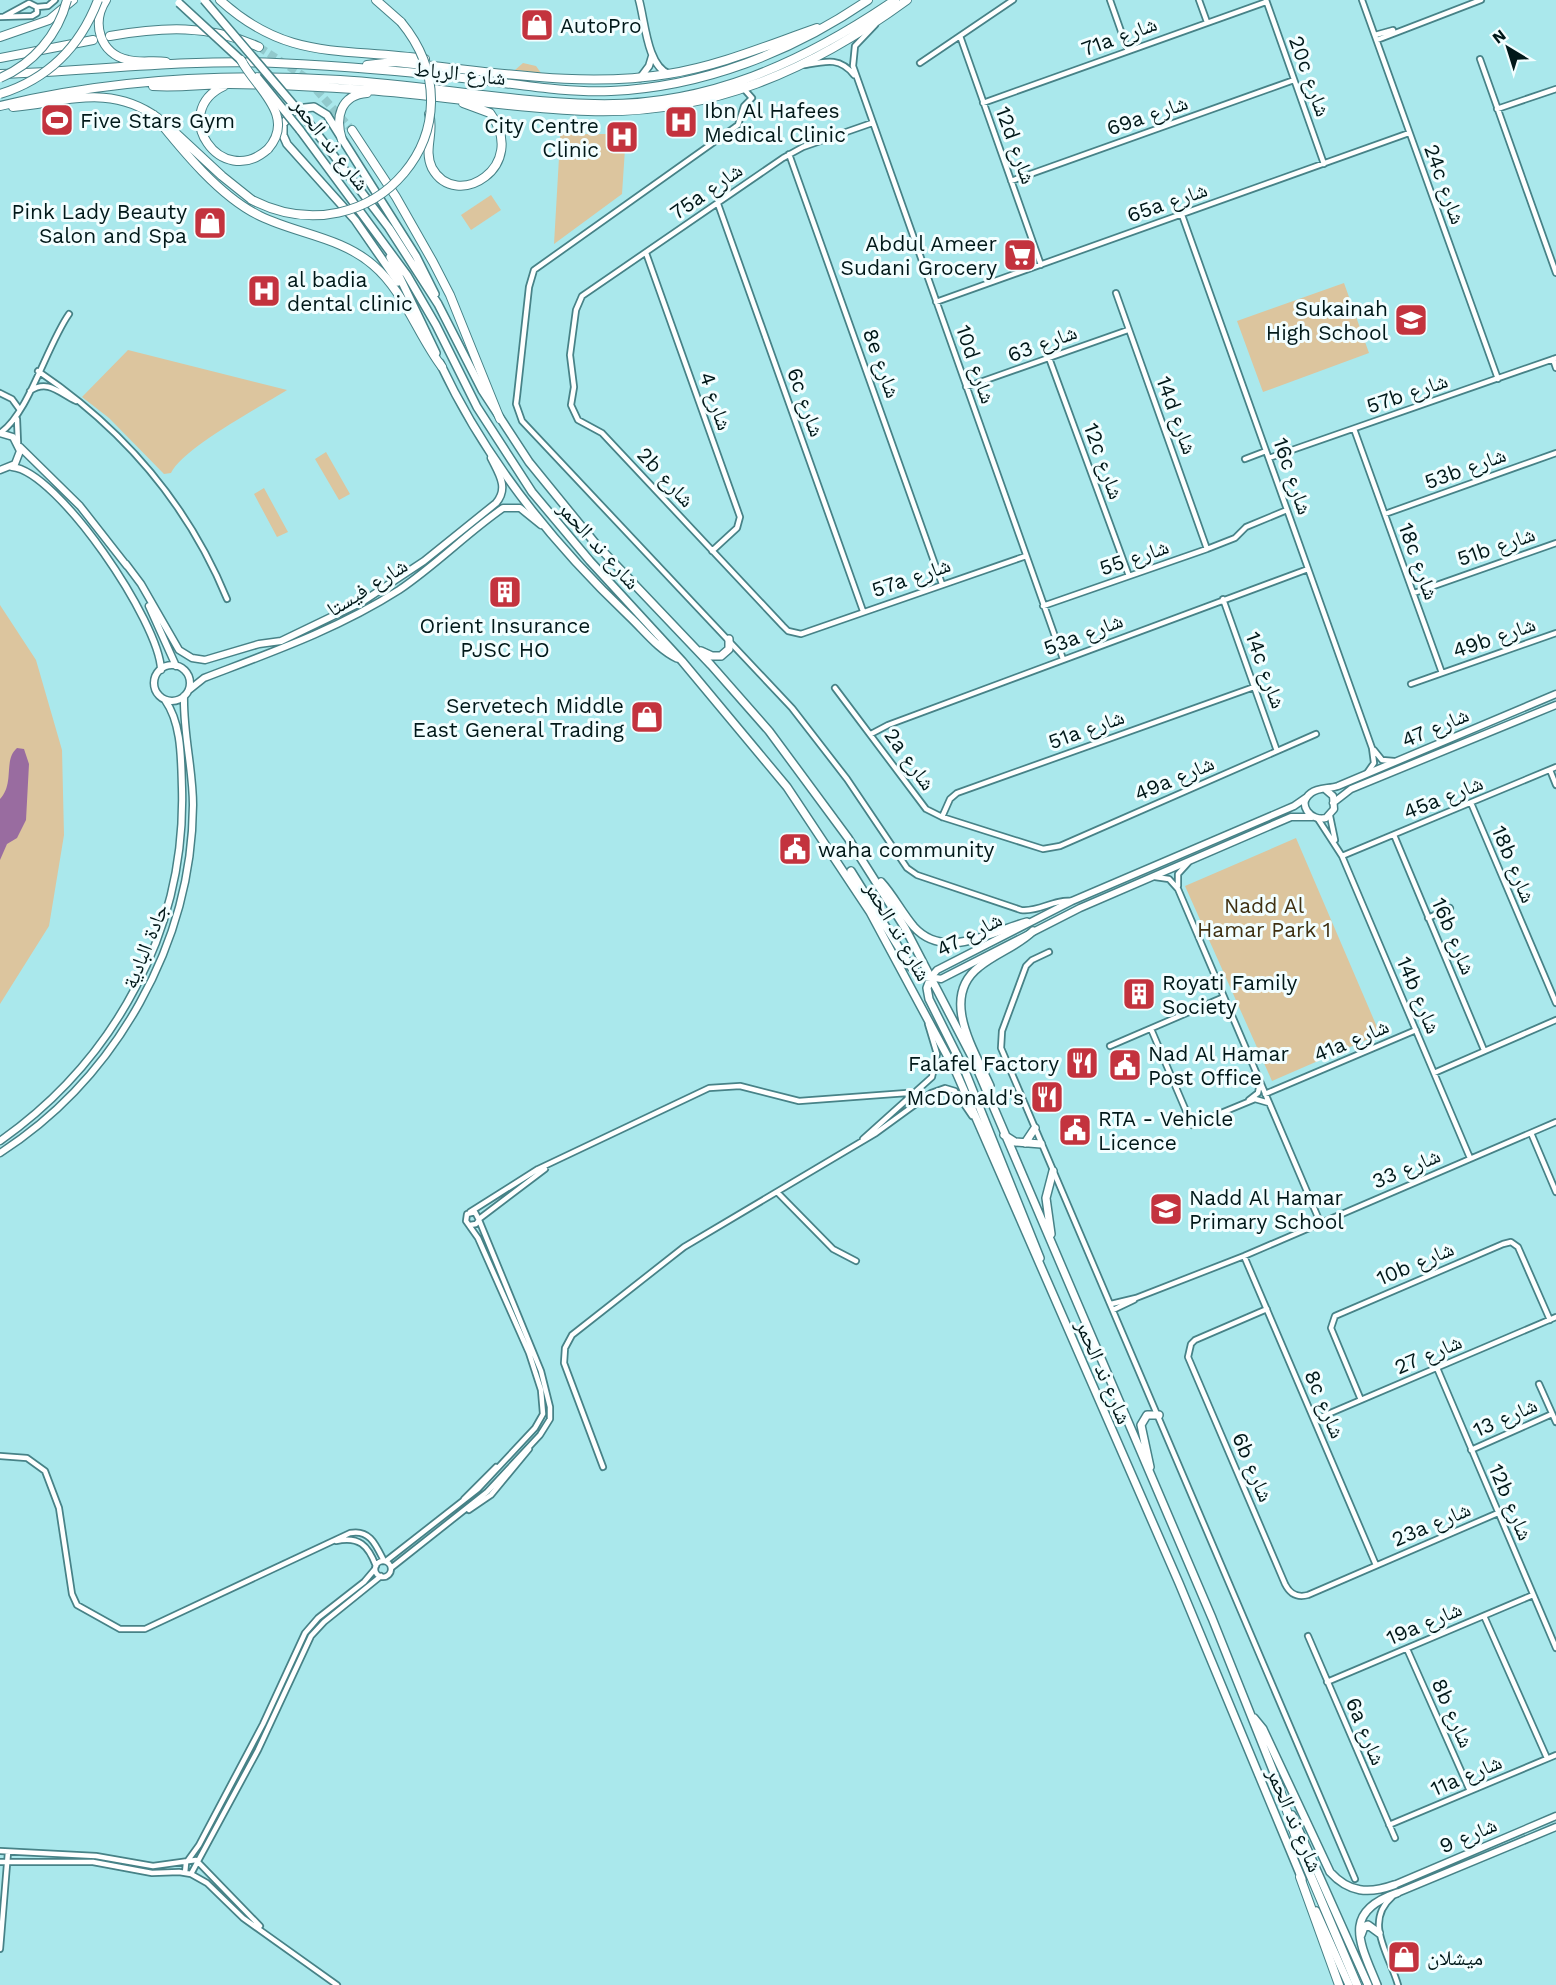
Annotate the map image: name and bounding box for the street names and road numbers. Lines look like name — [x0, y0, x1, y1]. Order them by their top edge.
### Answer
street label: 71a شارع — [1078, 11, 1160, 62]
street label: 20c شارع — [1283, 32, 1336, 120]
street label: شارع الرباط — [413, 56, 507, 91]
street label: 69a شارع — [1103, 89, 1191, 141]
street label: شارع ند الحمر — [286, 92, 375, 196]
street label: 12d شارع — [990, 103, 1042, 188]
street label: 24c شارع — [1418, 141, 1471, 228]
street label: 75a شارع — [665, 157, 748, 226]
street label: 65a شارع — [1123, 177, 1211, 228]
street label: شارع 63 — [1004, 319, 1080, 368]
street label: 10d شارع — [950, 321, 1001, 407]
street label: 8e شارع — [857, 325, 906, 402]
street label: 6c شارع — [781, 364, 830, 440]
street label: 57b شارع — [1363, 367, 1451, 419]
street label: شارع 4 — [693, 369, 738, 434]
street label: 14d شارع — [1150, 373, 1203, 458]
street label: 12c شارع — [1078, 419, 1129, 503]
street label: 16c شارع — [1267, 434, 1318, 518]
street label: 2b شارع — [631, 442, 700, 513]
street label: 53b شارع — [1421, 442, 1509, 495]
street label: شارع ند الحمر — [551, 495, 645, 595]
street label: 18c شارع — [1393, 519, 1444, 603]
street label: 51b شارع — [1454, 521, 1539, 572]
street label: شارع 55 — [1096, 534, 1172, 581]
street label: شارع فيستا — [322, 552, 412, 622]
street label: 57a شارع — [868, 552, 954, 603]
street label: 53a شارع — [1040, 607, 1127, 661]
street label: 49b شارع — [1449, 611, 1539, 664]
street label: 14c شارع — [1240, 628, 1291, 712]
street label: شارع 47 — [1398, 702, 1473, 753]
street label: 51a شارع — [1045, 704, 1128, 755]
street label: 2a شارع — [878, 723, 941, 796]
street label: 49a شارع — [1130, 750, 1218, 807]
street label: 45a شارع — [1400, 770, 1487, 825]
street label: 18b شارع — [1486, 822, 1541, 907]
street label: شارع ند الحمر — [858, 876, 936, 986]
street label: 16b شارع — [1426, 894, 1481, 979]
street label: جادة البادية — [117, 900, 173, 992]
street label: شارع 47 — [932, 906, 1007, 963]
street label: 14b شارع — [1391, 953, 1446, 1038]
street label: 41a شارع — [1310, 1013, 1393, 1068]
street label: شارع 33 — [1368, 1143, 1444, 1194]
street label: 10b شارع — [1373, 1236, 1458, 1291]
street label: شارع ند الحمر — [1070, 1315, 1137, 1428]
street label: شارع 27 — [1391, 1329, 1466, 1380]
street label: 8c شارع — [1299, 1366, 1351, 1442]
street label: شارع 13 — [1469, 1392, 1541, 1443]
street label: 6b شارع — [1226, 1429, 1279, 1506]
street label: 12b شارع — [1483, 1460, 1538, 1544]
street label: 23a شارع — [1388, 1496, 1474, 1553]
street label: 19a شارع — [1382, 1596, 1466, 1651]
street label: 8b شارع — [1426, 1674, 1479, 1752]
street label: 6a شارع — [1340, 1693, 1391, 1769]
street label: 11a شارع — [1427, 1749, 1506, 1802]
street label: شارع ند الحمر — [1261, 1763, 1328, 1876]
street label: شارع 9 — [1435, 1812, 1501, 1859]

